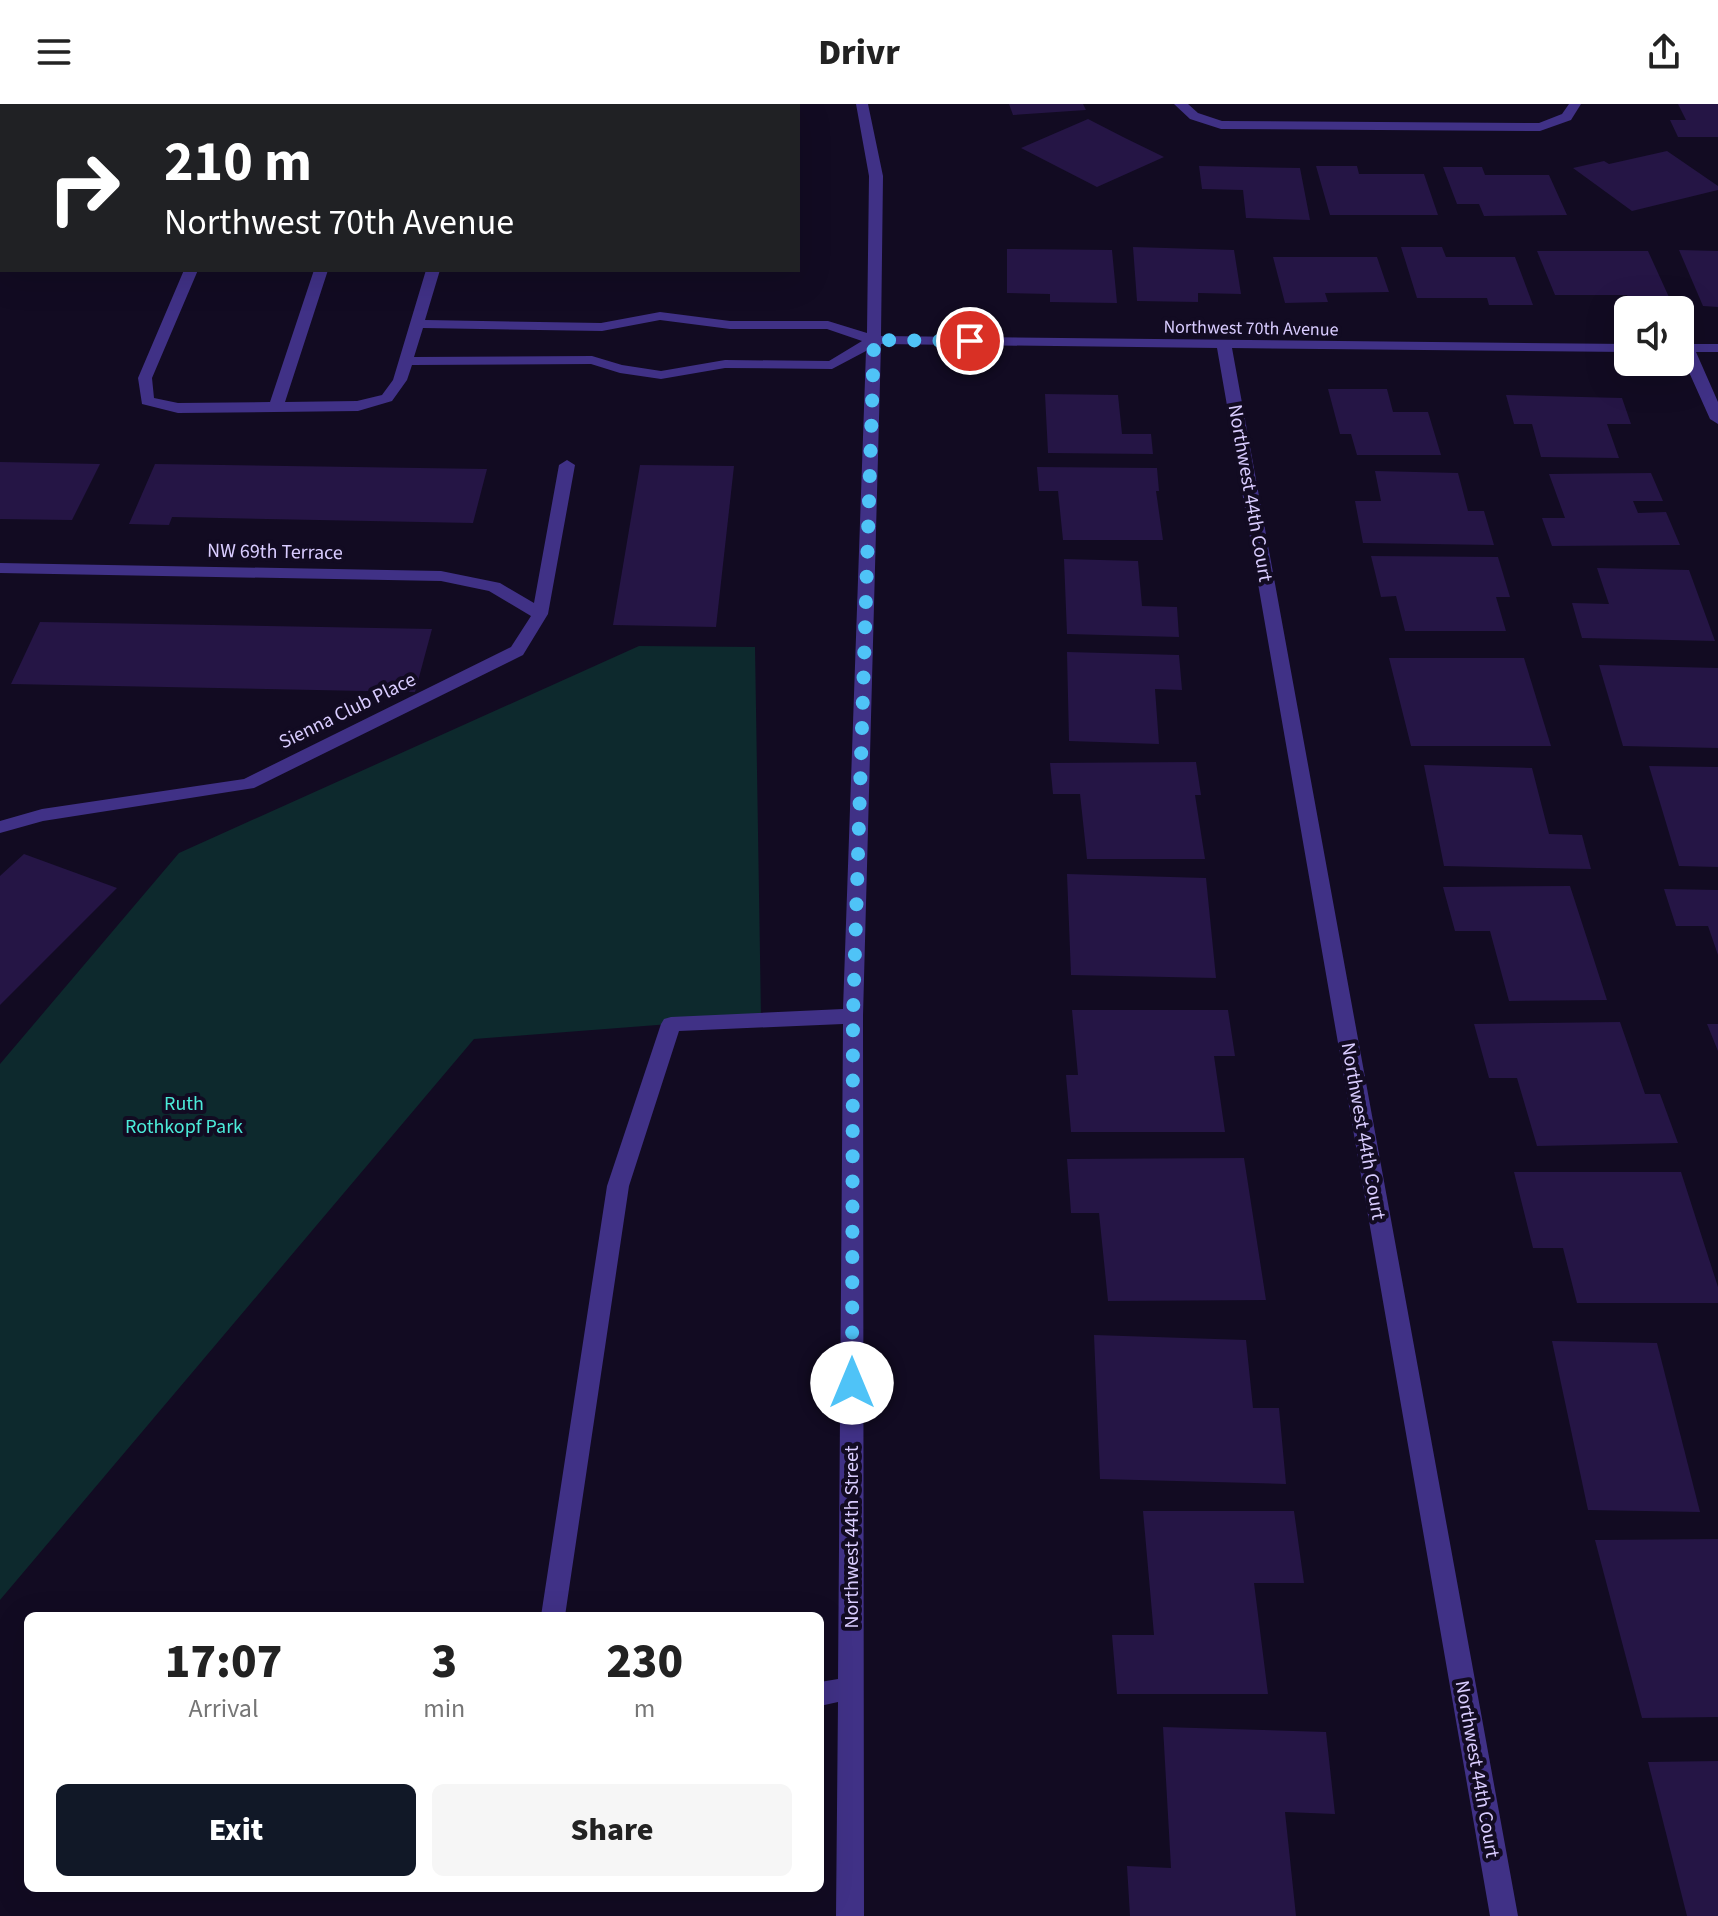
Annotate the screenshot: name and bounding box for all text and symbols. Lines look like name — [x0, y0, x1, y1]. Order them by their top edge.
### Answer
text: Drivr — [818, 27, 900, 78]
icon: menu — [32, 30, 76, 74]
icon: share — [1642, 30, 1686, 74]
text: 210 m — [164, 123, 312, 202]
icon: right — [32, 136, 136, 240]
text: Northwest 70th Avenue — [164, 197, 514, 248]
map controls — [1614, 296, 1694, 376]
button: sound — [1614, 296, 1694, 376]
pin — [936, 307, 1004, 375]
street label: Northwest 70th Avenue — [1163, 314, 1339, 343]
icon: arrive — [948, 319, 992, 363]
street label: Northwest 44th Court — [1221, 402, 1279, 584]
street label: NW 69th Terrace — [207, 537, 343, 567]
street label: Sienna Club Place — [274, 666, 421, 756]
street label: Northwest 44th Court — [1334, 1040, 1392, 1222]
park label: Ruth Rothkopf Park — [125, 1090, 243, 1141]
position arrow — [810, 1341, 894, 1425]
street label: Northwest 44th Street — [838, 1445, 866, 1628]
text: 17:07 — [165, 1628, 282, 1696]
text: 3 — [431, 1628, 457, 1696]
text: 230 — [606, 1628, 683, 1696]
street label: Northwest 44th Court — [1448, 1678, 1506, 1860]
text: Arrival — [189, 1690, 259, 1727]
text: min — [423, 1690, 465, 1727]
text: m — [634, 1690, 655, 1727]
button: Exit — [56, 1784, 416, 1876]
button: Share — [432, 1784, 792, 1876]

